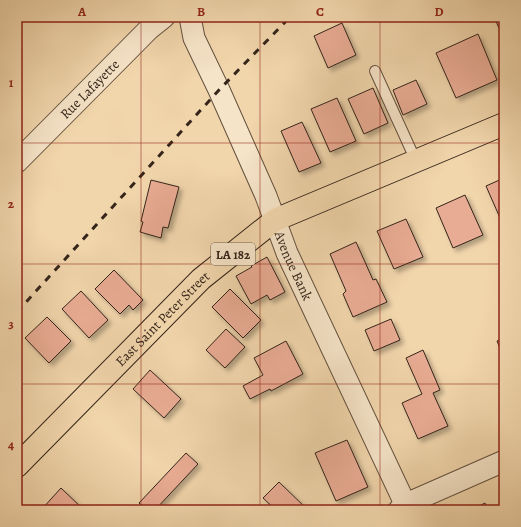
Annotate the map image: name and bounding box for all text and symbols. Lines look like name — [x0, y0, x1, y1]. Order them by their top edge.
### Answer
text: A — [77, 3, 87, 20]
text: B — [197, 3, 205, 20]
text: C — [316, 3, 324, 20]
text: D — [434, 3, 444, 20]
street label: Rue Lafayette — [56, 55, 123, 123]
text: 1 — [9, 74, 14, 91]
text: 2 — [8, 195, 15, 212]
street label: Avenue Bank — [270, 227, 317, 303]
road number: LA 182 — [211, 243, 255, 265]
street label: East Saint Peter Street — [111, 266, 214, 370]
text: 3 — [8, 315, 14, 332]
text: 4 — [8, 436, 14, 453]

